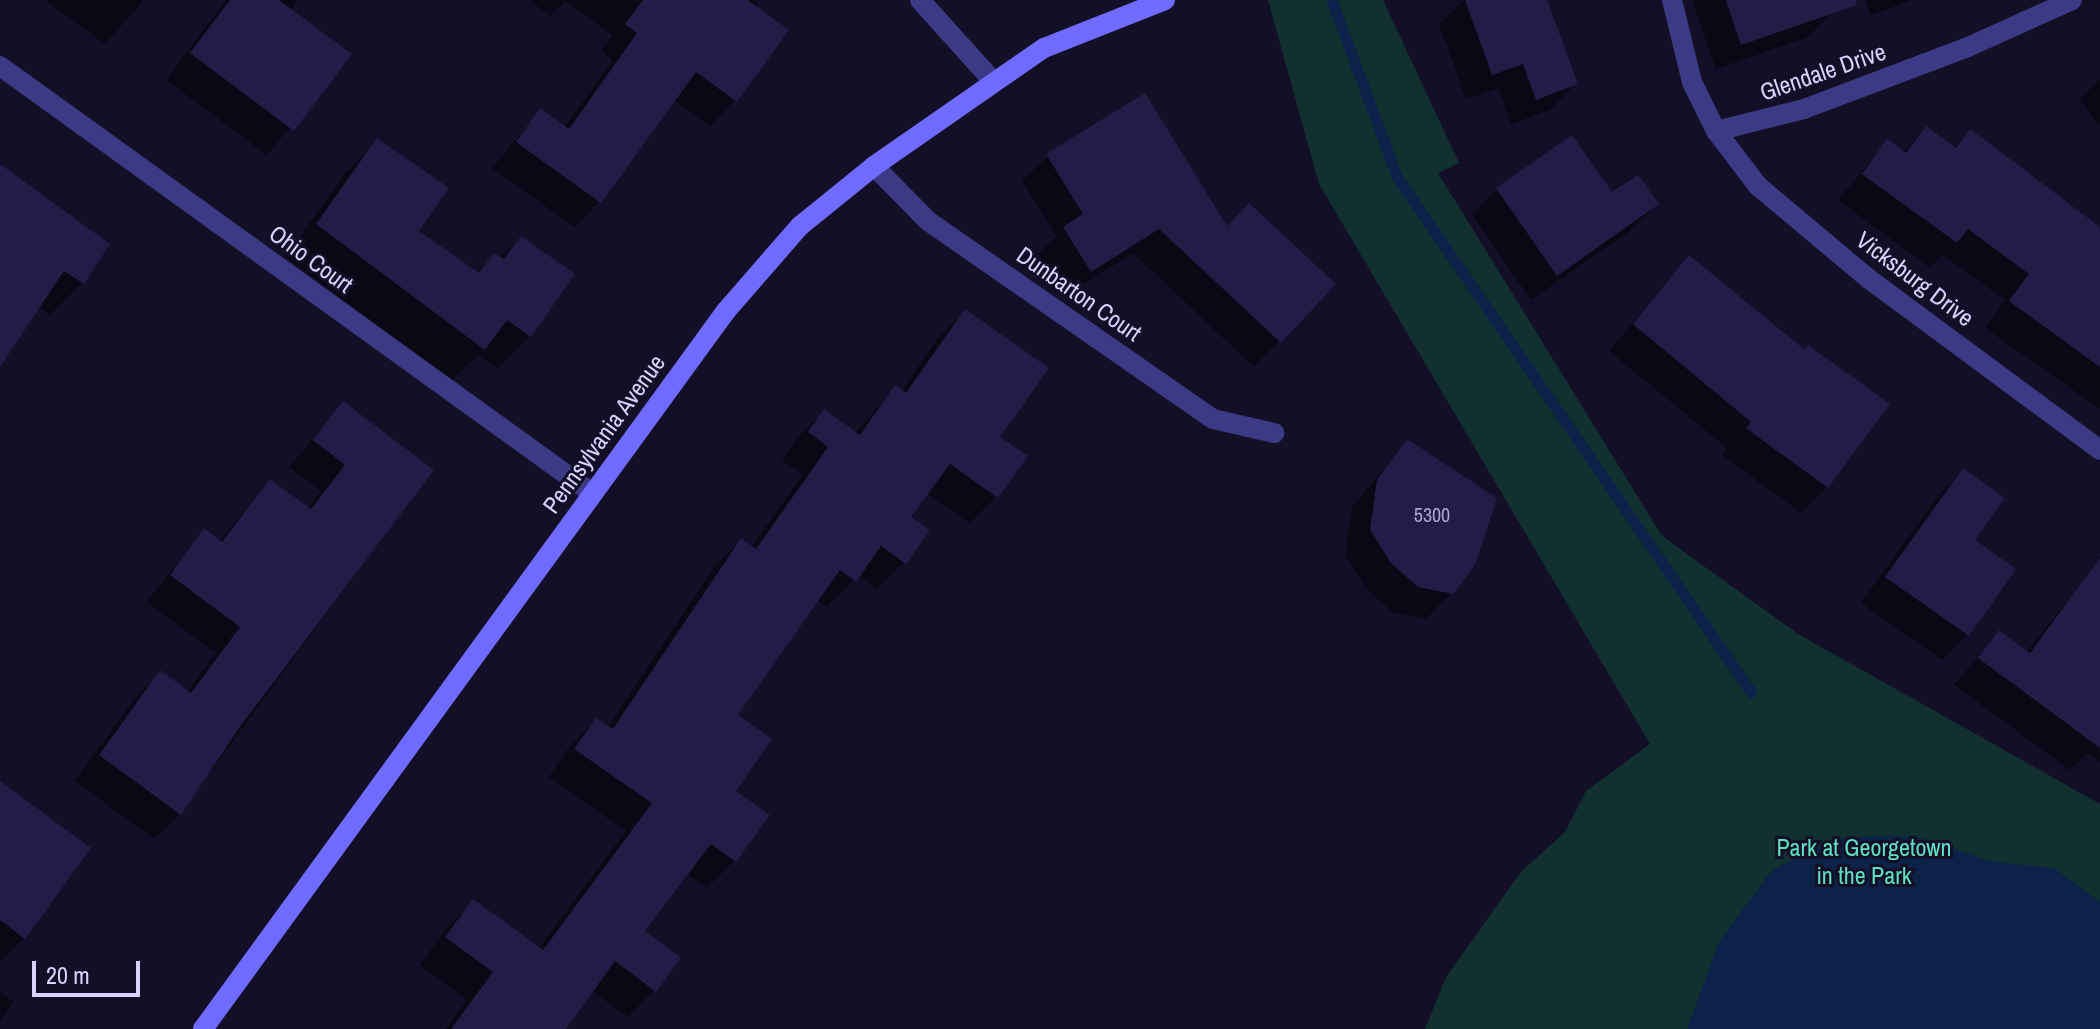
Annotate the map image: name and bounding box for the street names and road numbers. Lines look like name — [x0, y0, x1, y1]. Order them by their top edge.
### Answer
street label: Glendale Drive — [1756, 37, 1890, 107]
street label: Ohio Court — [264, 219, 358, 299]
street label: Vicksburg Drive — [1851, 225, 1979, 333]
street label: Dunbarton Court — [1011, 240, 1147, 348]
street label: Pennsylvania Avenue — [537, 349, 671, 519]

